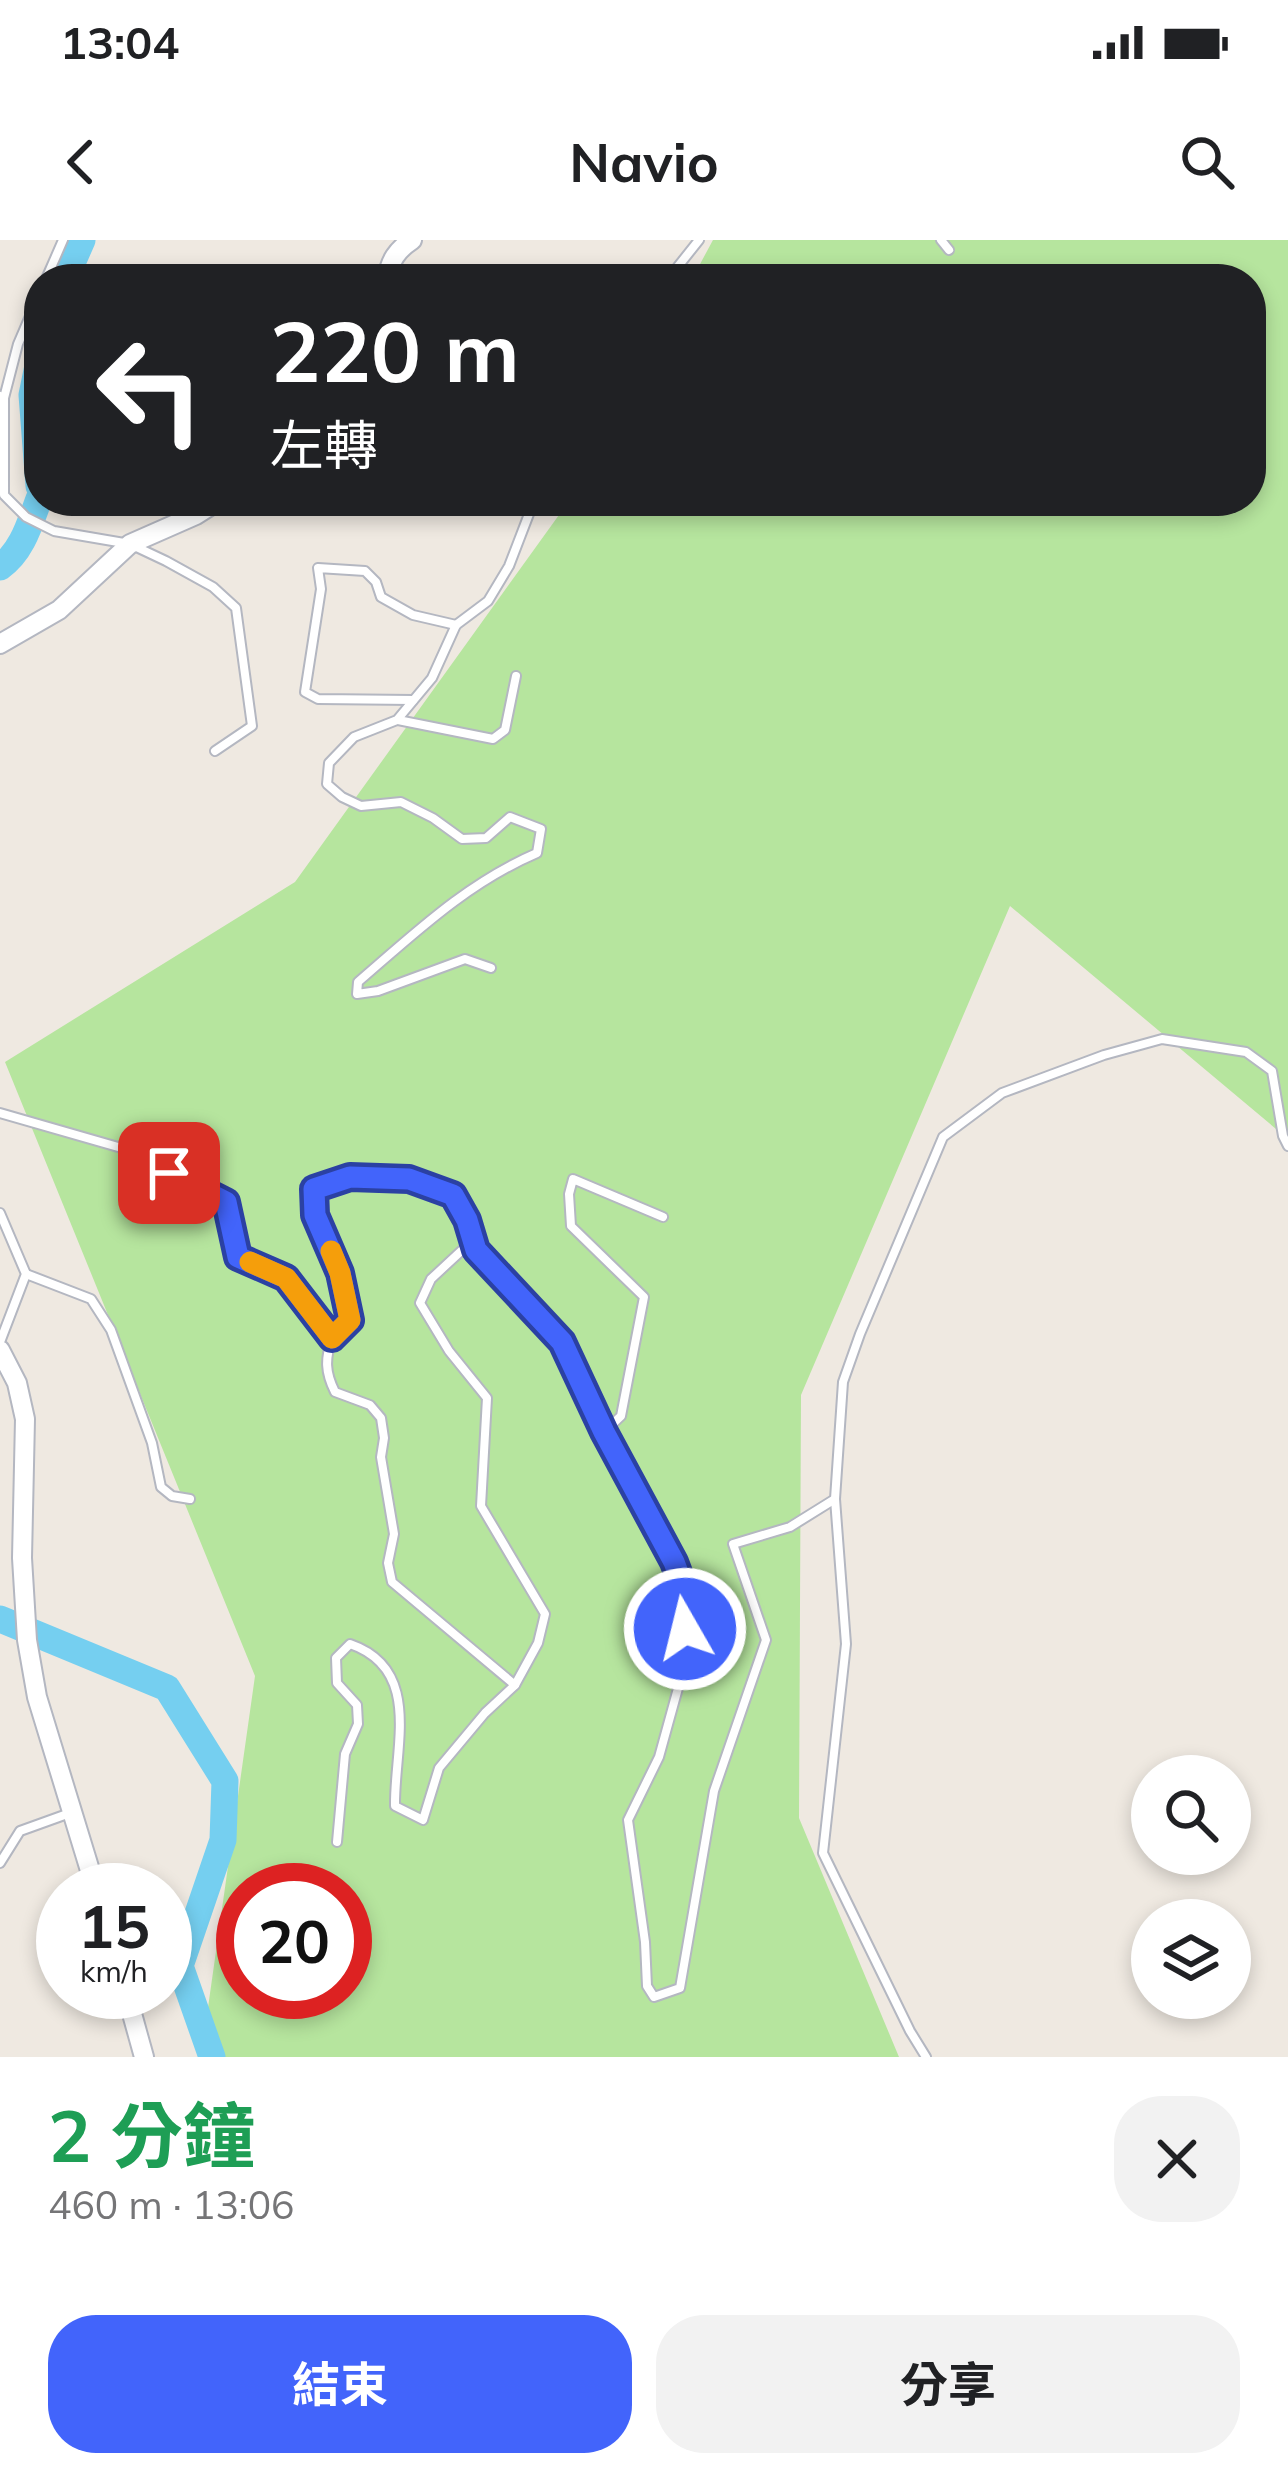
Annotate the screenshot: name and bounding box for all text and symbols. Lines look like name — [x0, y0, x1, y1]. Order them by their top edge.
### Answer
text: 13:04 — [60, 14, 179, 70]
text: Navio — [569, 128, 719, 196]
icon: back — [48, 129, 114, 195]
icon: search — [1174, 129, 1240, 195]
text: 220 m — [270, 298, 520, 403]
icon: left — [72, 312, 228, 468]
text: 左轉 — [270, 411, 378, 479]
pin — [118, 1122, 220, 1224]
icon: arrive — [136, 1140, 202, 1206]
position arrow — [622, 1566, 748, 1692]
map controls — [1131, 1755, 1251, 2019]
button: search — [1131, 1755, 1251, 1875]
speed limit sign: 20 — [216, 1863, 372, 2019]
text: 15 — [78, 1888, 150, 1963]
button: layers — [1131, 1899, 1251, 2019]
text: km/h — [80, 1952, 148, 1990]
text: 2 分鐘 — [48, 2090, 255, 2180]
button: close — [1114, 2096, 1240, 2222]
text: 460 m · 13:06 — [48, 2180, 294, 2229]
button: 結束 — [48, 2315, 632, 2453]
button: 分享 — [656, 2315, 1240, 2453]

